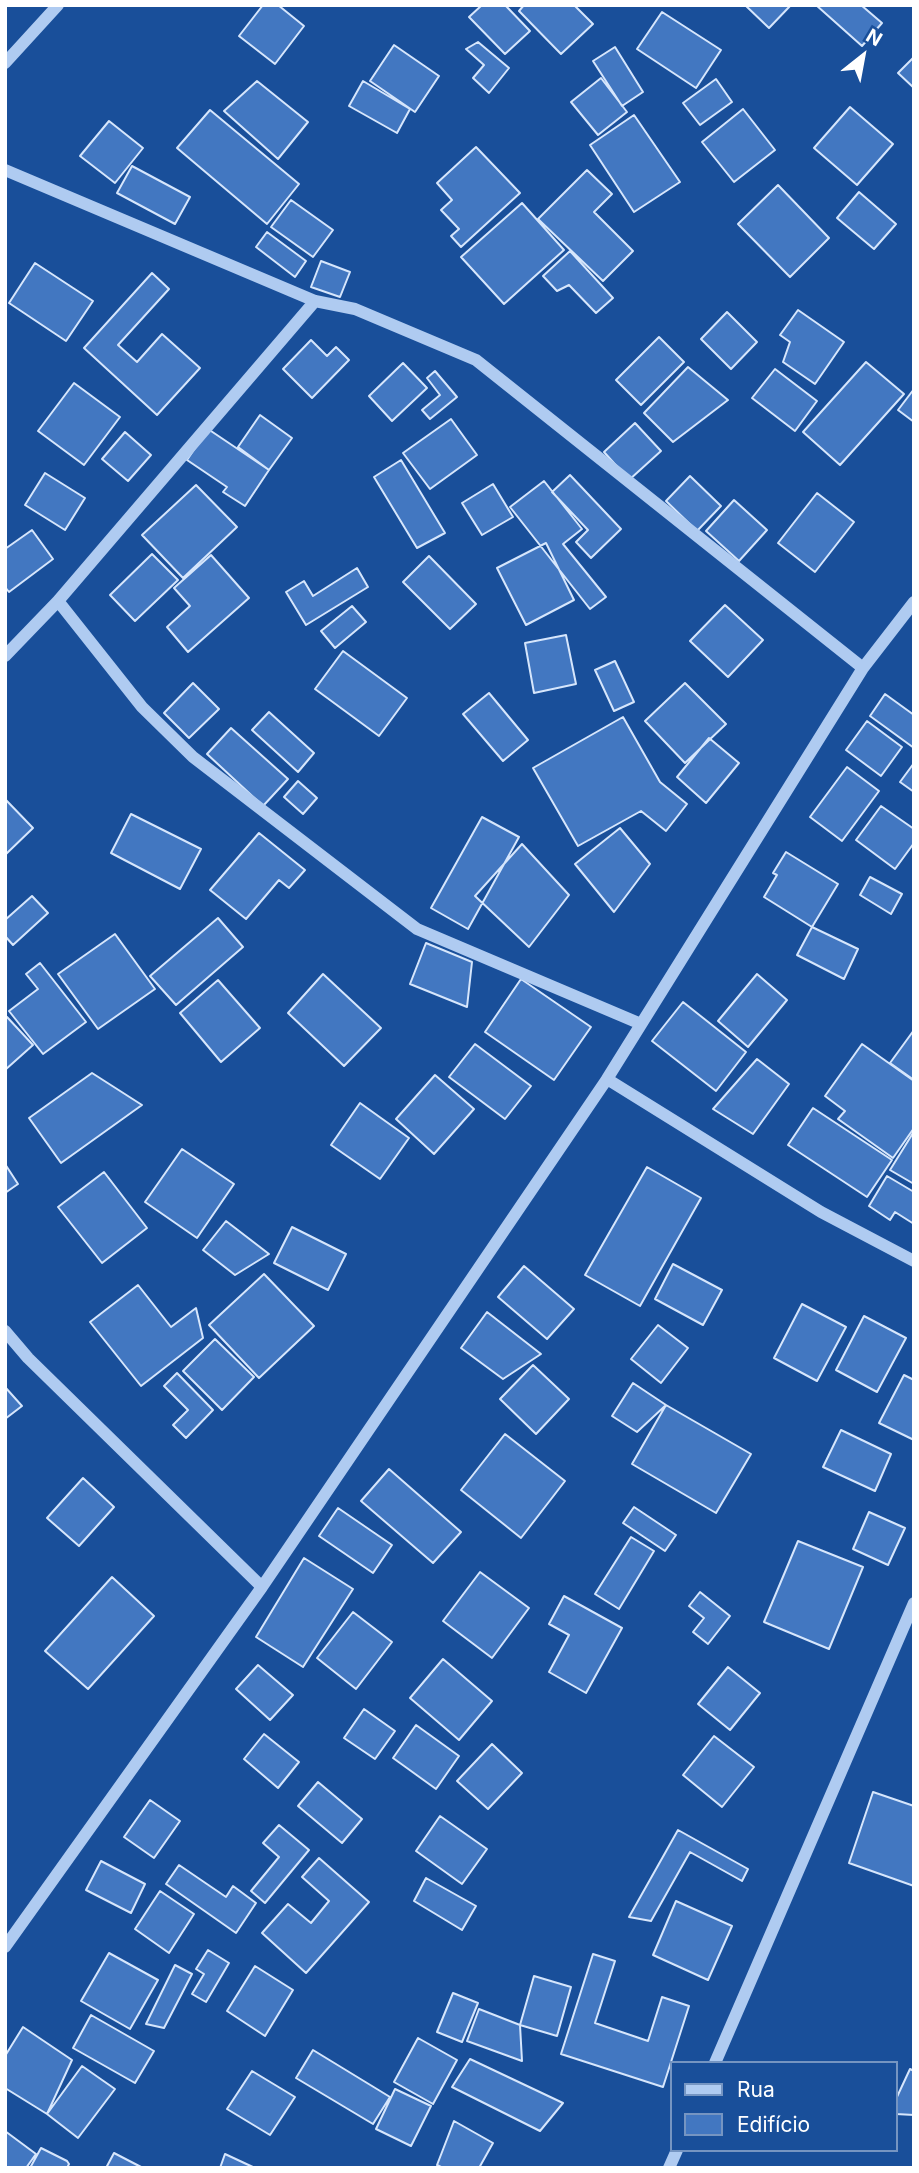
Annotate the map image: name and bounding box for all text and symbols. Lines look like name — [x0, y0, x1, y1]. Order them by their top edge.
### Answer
north arrow — [828, 21, 898, 91]
text: N — [862, 24, 886, 51]
legend — [670, 2061, 898, 2152]
text: Rua — [737, 2077, 775, 2102]
text: Edifício — [737, 2112, 810, 2137]

